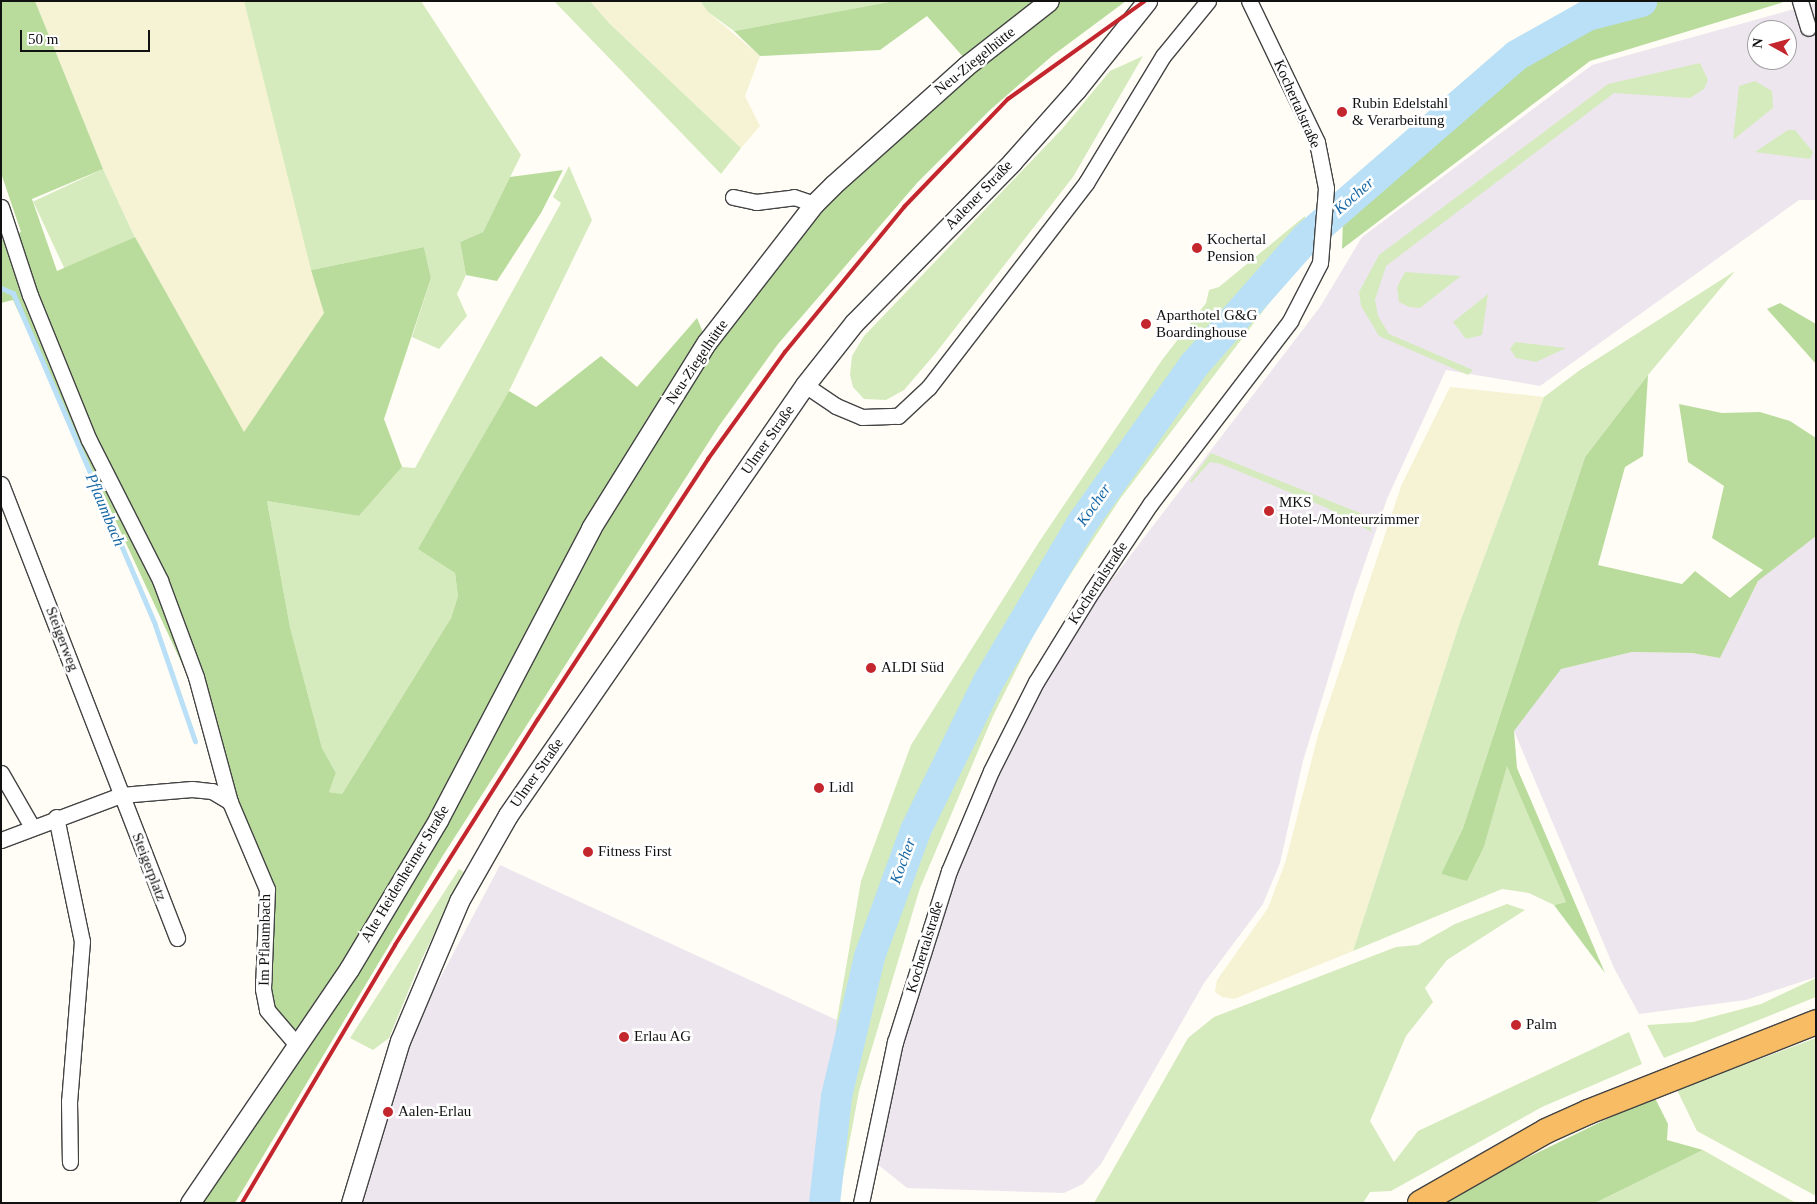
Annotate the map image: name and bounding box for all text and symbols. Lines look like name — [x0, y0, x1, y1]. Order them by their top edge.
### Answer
scale bar — [22, 20, 152, 52]
north arrow — [1747, 20, 1797, 70]
street label: Neu-Ziegelhütte — [931, 23, 1019, 99]
text: 50 m — [28, 31, 58, 47]
text: N — [1750, 37, 1766, 49]
street label: Kochertalstraße — [1269, 57, 1325, 151]
place label: Rubin Edelstahl & Verarbeitung — [1352, 94, 1448, 129]
marker: Rubin Edelstahl & Verarbeitung — [1336, 106, 1348, 118]
street label: Aalener Straße — [941, 157, 1017, 233]
water label: Kocher — [1330, 173, 1378, 219]
place label: Kochertal Pension — [1207, 230, 1266, 265]
marker: Kochertal Pension — [1191, 242, 1203, 254]
place label: Aparthotel G&G Boardinghouse — [1156, 306, 1257, 341]
street label: Neu-Ziegelhütte — [662, 316, 732, 408]
marker: Aparthotel G&G Boardinghouse — [1140, 318, 1152, 330]
street label: Ulmer Straße — [738, 402, 798, 478]
water label: Pflaumbach — [81, 471, 129, 549]
water label: Kocher — [1073, 480, 1115, 530]
place label: MKS Hotel-/Monteurzimmer — [1279, 493, 1419, 528]
marker: MKS Hotel-/Monteurzimmer — [1263, 505, 1275, 517]
street label: Kochertalstraße — [1065, 538, 1131, 628]
street label: Steigerweg — [42, 604, 82, 674]
place label: ALDI Süd — [881, 659, 944, 677]
marker: ALDI Süd — [865, 662, 877, 674]
street label: Ulmer Straße — [507, 735, 567, 811]
place label: Lidl — [829, 779, 854, 797]
marker: Lidl — [813, 782, 825, 794]
street label: Alte Heidenheimer Straße — [357, 802, 453, 946]
street label: Steigerplatz — [128, 830, 170, 904]
water label: Kocher — [886, 836, 920, 886]
place label: Fitness First — [598, 843, 672, 861]
marker: Fitness First — [582, 846, 594, 858]
street label: Im Pflaumbach — [255, 894, 275, 986]
street label: Kochertalstraße — [903, 899, 947, 995]
place label: Palm — [1526, 1016, 1557, 1034]
marker: Palm — [1510, 1019, 1522, 1031]
place label: Erlau AG — [634, 1028, 692, 1046]
marker: Erlau AG — [618, 1031, 630, 1043]
place label: Aalen-Erlau — [398, 1103, 471, 1121]
marker: Aalen-Erlau — [382, 1106, 394, 1118]

